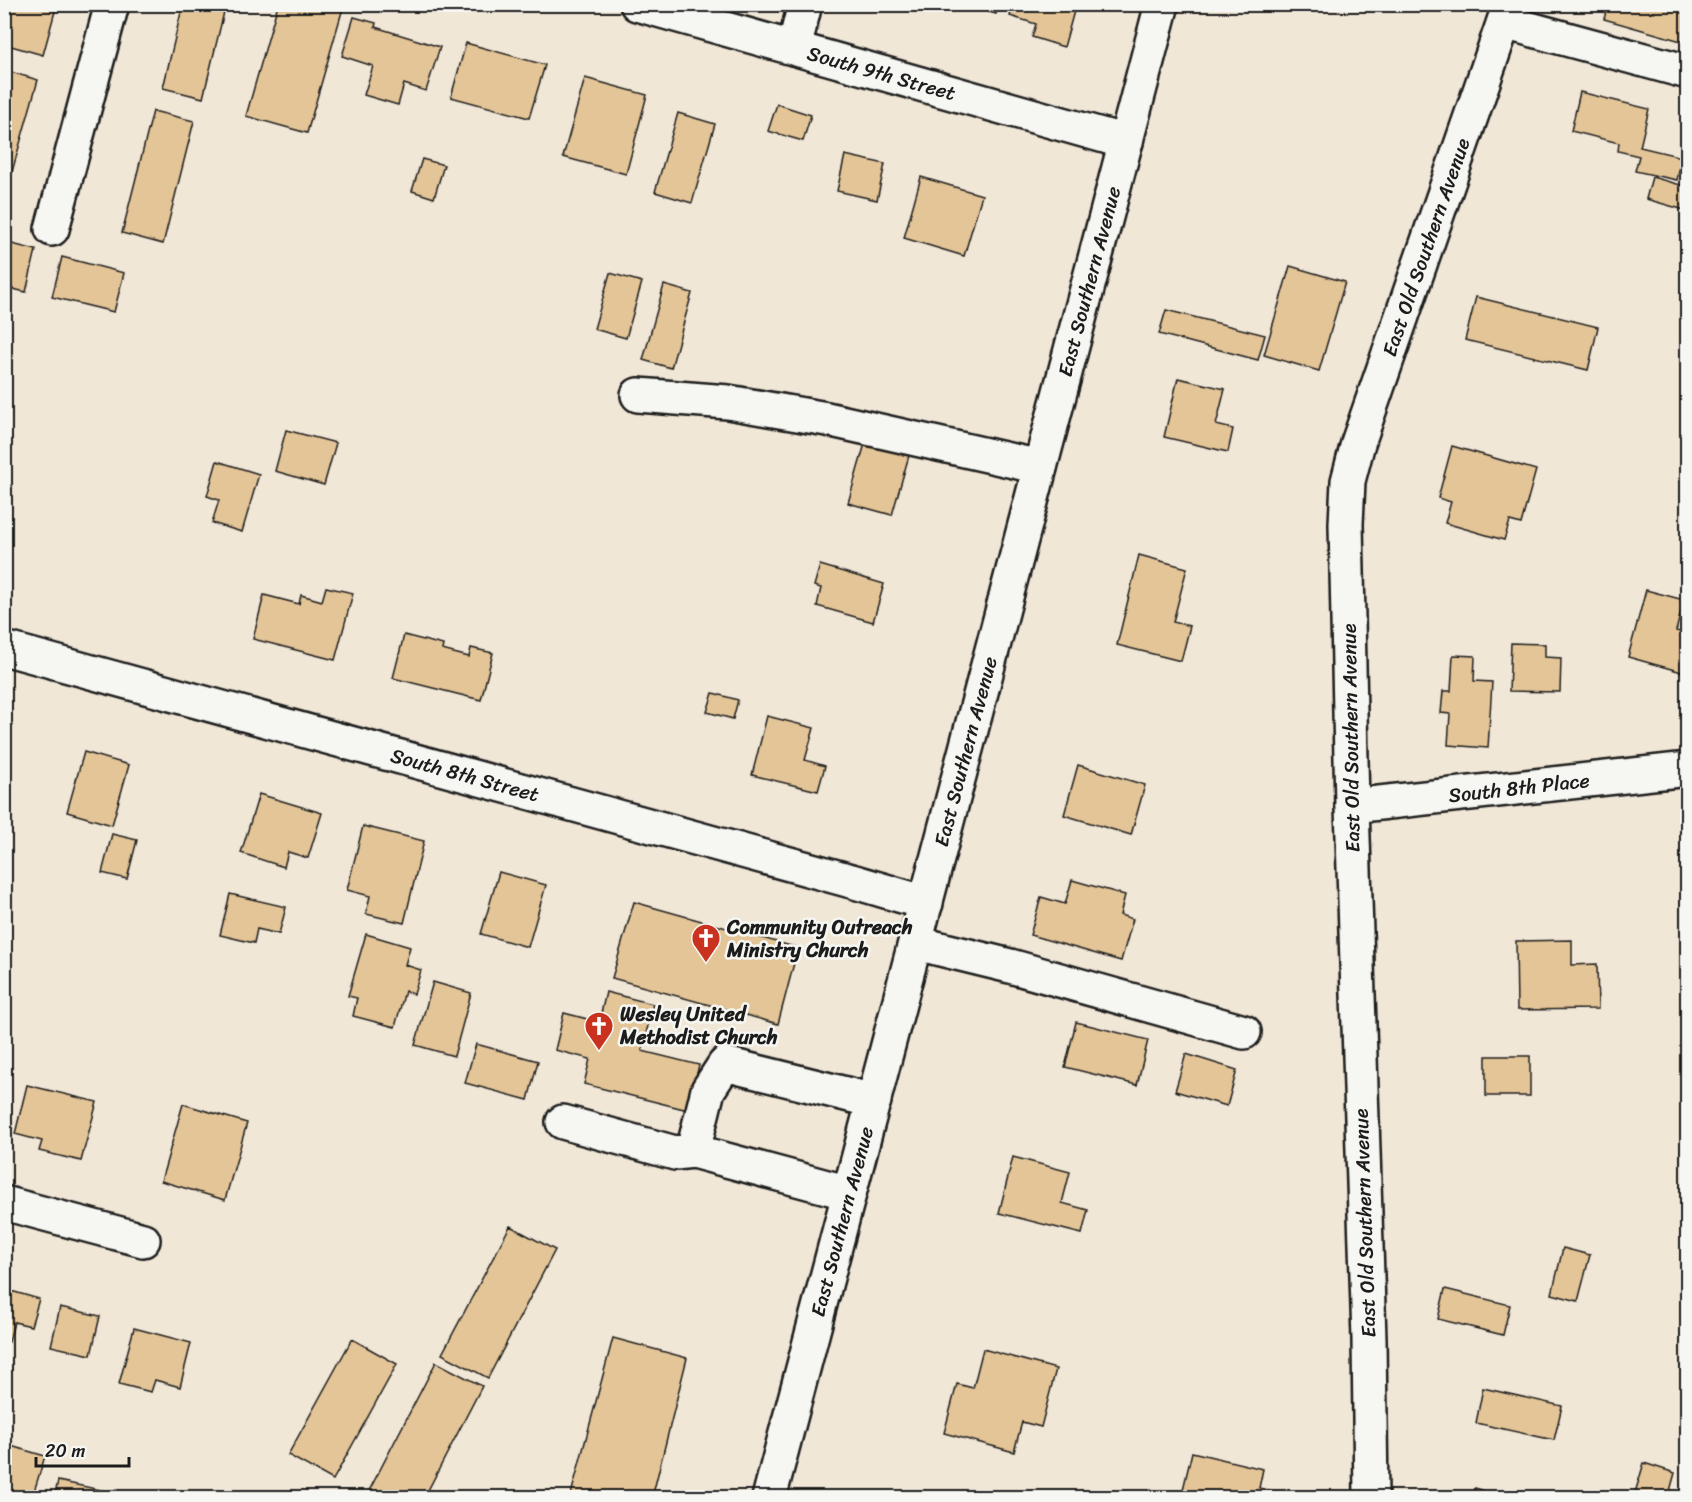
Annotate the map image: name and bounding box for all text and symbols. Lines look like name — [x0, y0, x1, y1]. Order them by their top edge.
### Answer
street label: South 9th Street — [803, 35, 960, 111]
street label: East Old Southern Avenue — [1372, 133, 1480, 361]
street label: East Southern Avenue — [1047, 182, 1131, 380]
street label: East Old Southern Avenue — [1331, 623, 1370, 853]
street label: East Southern Avenue — [924, 652, 1007, 850]
street label: South 8th Street — [387, 738, 543, 812]
street label: South 8th Place — [1447, 762, 1591, 813]
place label: Community Outreach Ministry Church — [726, 910, 913, 968]
church icon: Community Outreach Ministry Church — [690, 922, 722, 964]
place label: Wesley United Methodist Church — [619, 997, 778, 1055]
church icon: Wesley United Methodist Church — [583, 1010, 615, 1052]
street label: East Old Southern Avenue — [1344, 1108, 1386, 1338]
street label: East Southern Avenue — [800, 1122, 884, 1320]
scale bar — [36, 1430, 129, 1468]
text: 20 m — [45, 1435, 85, 1467]

